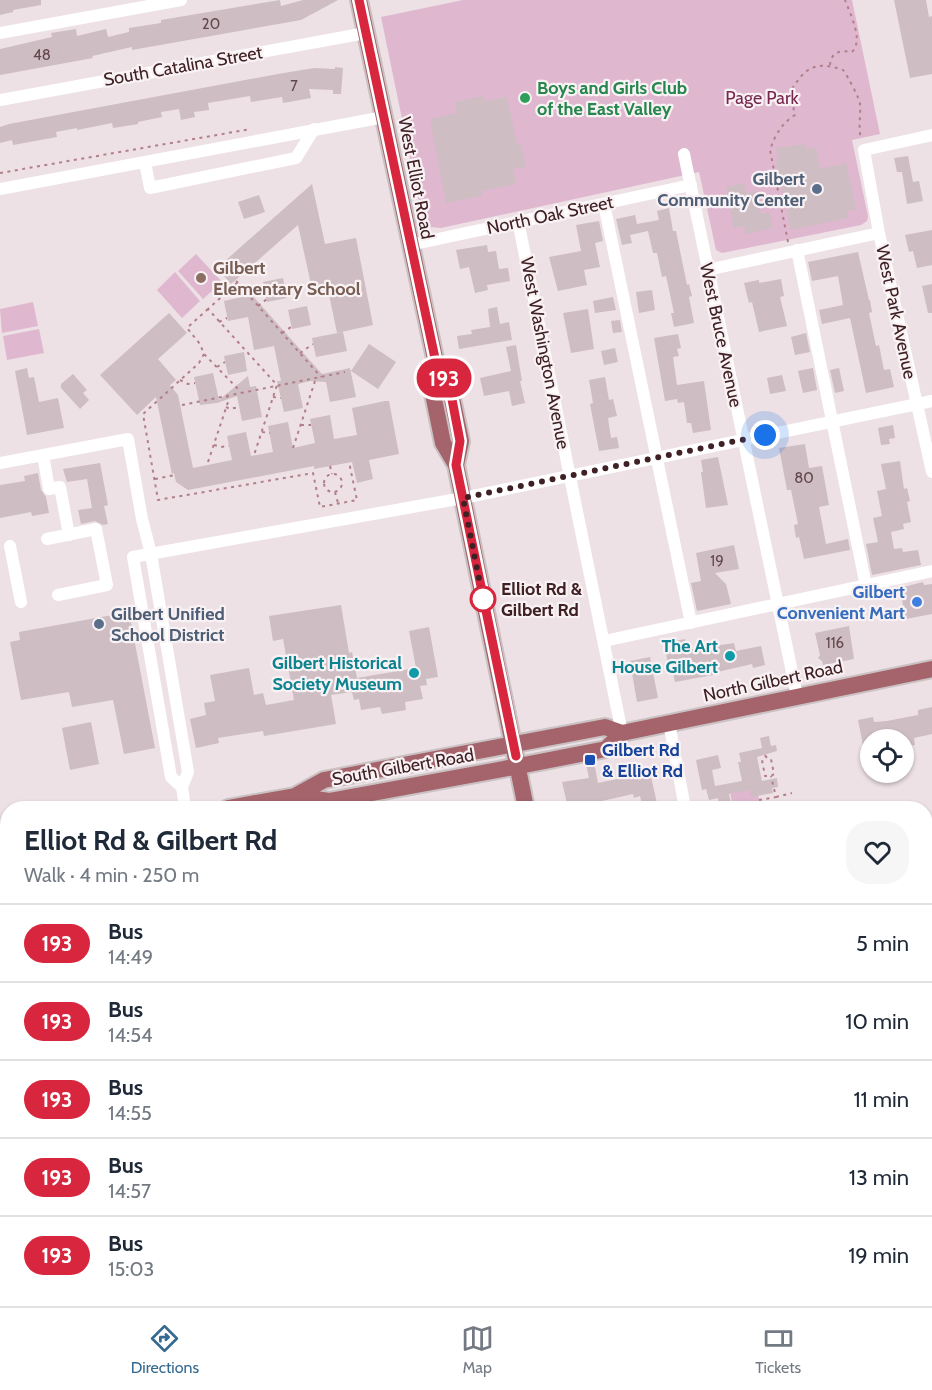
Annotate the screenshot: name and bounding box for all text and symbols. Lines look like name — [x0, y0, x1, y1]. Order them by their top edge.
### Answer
house number: 20 — [202, 15, 220, 33]
street label: South Catalina Street — [102, 41, 264, 91]
house number: 48 — [33, 46, 51, 64]
house number: 7 — [290, 77, 298, 95]
place label: Boys and Girls Club of the East Valley — [537, 77, 687, 120]
park label: Page Park — [725, 87, 800, 109]
marker: Boys and Girls Club of the East Valley — [518, 91, 532, 105]
street label: West Elliot Road — [393, 115, 439, 241]
place label: Gilbert Community Center — [657, 168, 805, 211]
marker: Gilbert Community Center — [810, 182, 824, 196]
street label: North Oak Street — [485, 191, 615, 239]
street label: West Park Avenue — [871, 243, 921, 381]
street label: West Washington Avenue — [516, 255, 574, 451]
place label: Gilbert Elementary School — [213, 257, 361, 300]
street label: West Bruce Avenue — [695, 261, 747, 409]
marker: Gilbert Elementary School — [194, 271, 208, 285]
line badge: 193 — [410, 358, 478, 398]
text: 193 — [429, 366, 459, 391]
your location — [750, 420, 780, 450]
house number: 80 — [794, 469, 814, 487]
house number: 19 — [710, 552, 724, 570]
place label: Elliot Rd & Gilbert Rd — [501, 578, 583, 621]
place label: Gilbert Convenient Mart — [777, 581, 905, 624]
marker: Elliot Rd & Gilbert Rd — [470, 586, 496, 612]
marker: Gilbert Convenient Mart — [910, 595, 924, 609]
place label: Gilbert Unified School District — [111, 603, 225, 646]
marker: Gilbert Unified School District — [92, 617, 106, 631]
house number: 116 — [826, 634, 844, 652]
place label: The Art House Gilbert — [611, 635, 718, 678]
marker: The Art House Gilbert — [723, 649, 737, 663]
place label: Gilbert Historical Society Museum — [272, 652, 402, 695]
street label: North Gilbert Road — [701, 655, 845, 707]
marker: Gilbert Historical Society Museum — [407, 666, 421, 680]
map controls — [860, 729, 914, 783]
button: locate — [860, 729, 914, 783]
place label: Gilbert Rd & Elliot Rd — [602, 739, 683, 782]
street label: South Gilbert Road — [330, 744, 476, 790]
marker: Gilbert Rd & Elliot Rd — [583, 753, 597, 767]
button: heart — [846, 821, 909, 884]
text: Elliot Rd & Gilbert Rd — [24, 823, 277, 857]
text: Walk · 4 min · 250 m — [24, 863, 199, 887]
text: Bus — [108, 918, 143, 945]
text: 5 min — [856, 930, 909, 957]
text: 193 — [42, 931, 72, 956]
text: 14:49 — [108, 945, 153, 969]
text: Bus — [108, 996, 143, 1023]
text: 10 min — [845, 1008, 909, 1035]
text: 193 — [42, 1009, 72, 1034]
text: 14:54 — [108, 1023, 153, 1047]
text: Bus — [108, 1074, 143, 1101]
text: 11 min — [853, 1086, 909, 1113]
text: 193 — [42, 1087, 72, 1112]
text: 14:55 — [108, 1101, 152, 1125]
text: Bus — [108, 1152, 143, 1179]
text: 13 min — [849, 1164, 909, 1191]
text: 193 — [42, 1165, 72, 1190]
text: 14:57 — [108, 1179, 151, 1203]
text: Bus — [108, 1230, 143, 1257]
text: 19 min — [848, 1242, 909, 1269]
text: 193 — [42, 1243, 72, 1268]
text: 15:03 — [108, 1257, 154, 1281]
tab: Directions — [131, 1322, 199, 1377]
tab: Map — [461, 1322, 494, 1377]
tab: Tickets — [755, 1322, 801, 1377]

